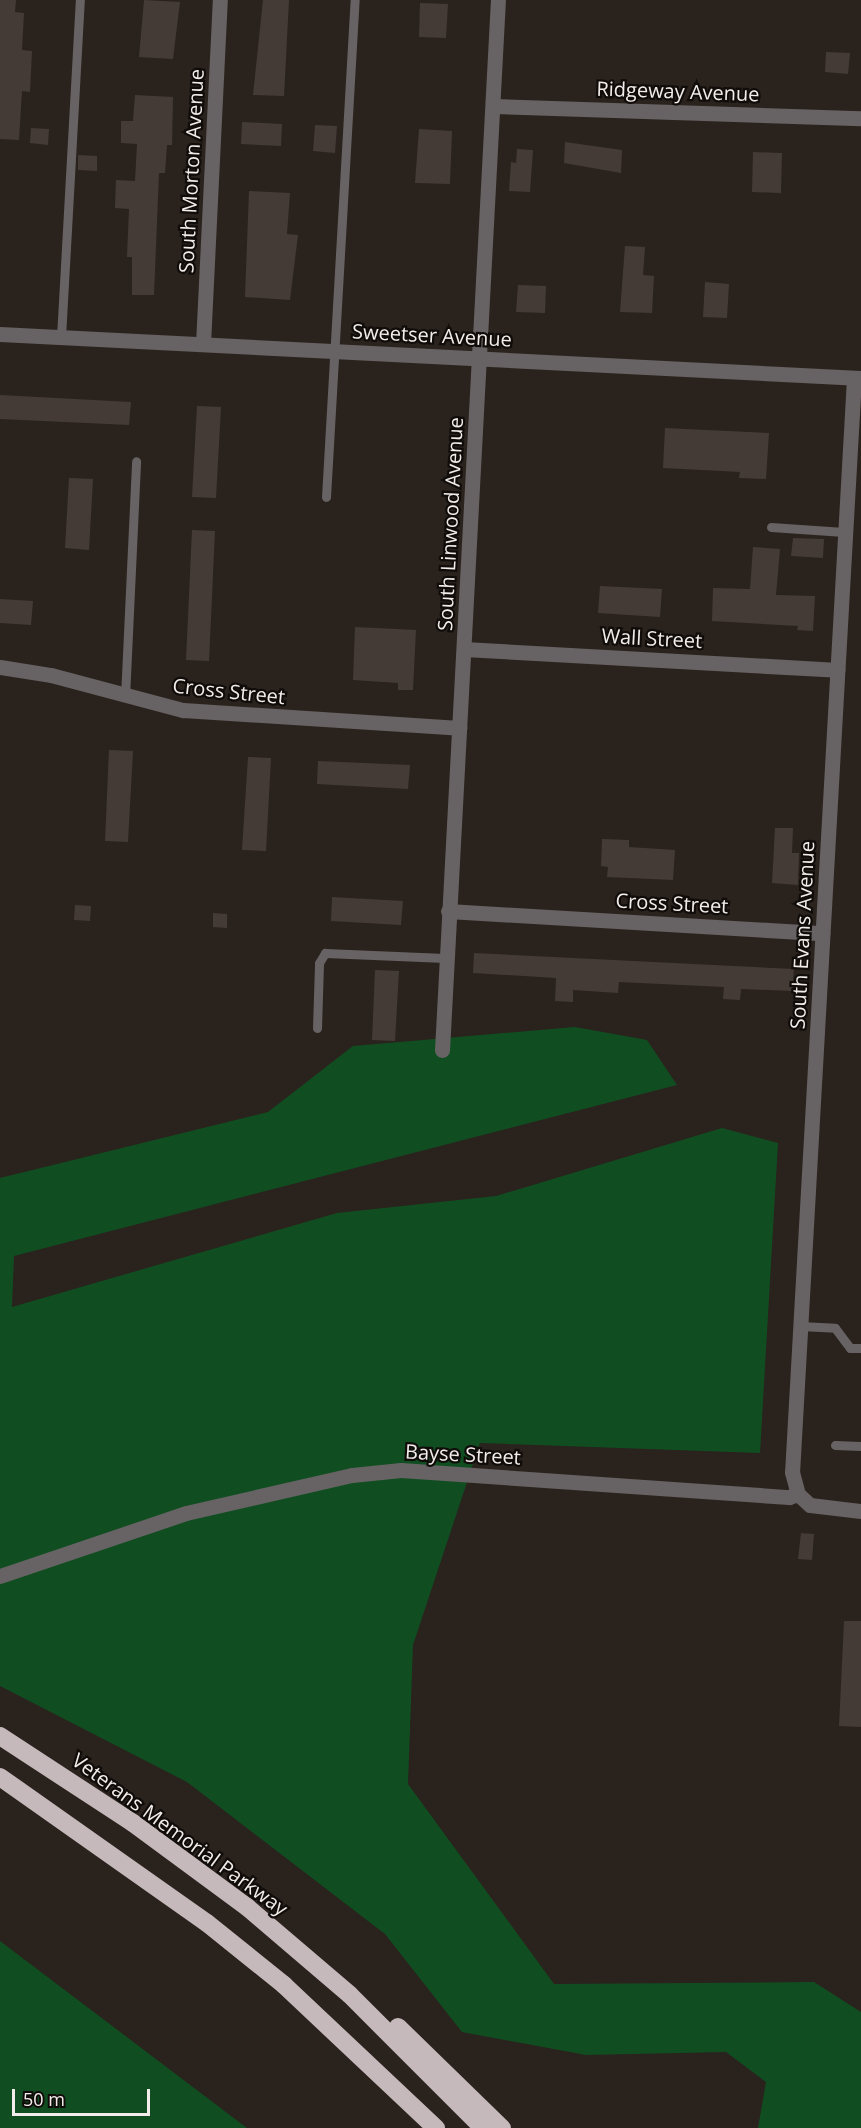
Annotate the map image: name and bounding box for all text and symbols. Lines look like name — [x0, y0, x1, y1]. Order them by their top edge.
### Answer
street label: South Morton Avenue — [174, 68, 208, 274]
street label: Ridgeway Avenue — [596, 76, 760, 106]
street label: Sweetser Avenue — [352, 319, 512, 351]
street label: South Linwood Avenue — [432, 416, 468, 632]
street label: Wall Street — [601, 623, 703, 653]
street label: Cross Street — [172, 673, 286, 709]
street label: South Evans Avenue — [785, 840, 819, 1030]
street label: Cross Street — [615, 888, 729, 918]
street label: Bayse Street — [405, 1439, 521, 1469]
street label: Veterans Memorial Parkway — [68, 1748, 292, 1920]
scale bar — [15, 2077, 153, 2115]
text: 50 m — [23, 2087, 65, 2111]

